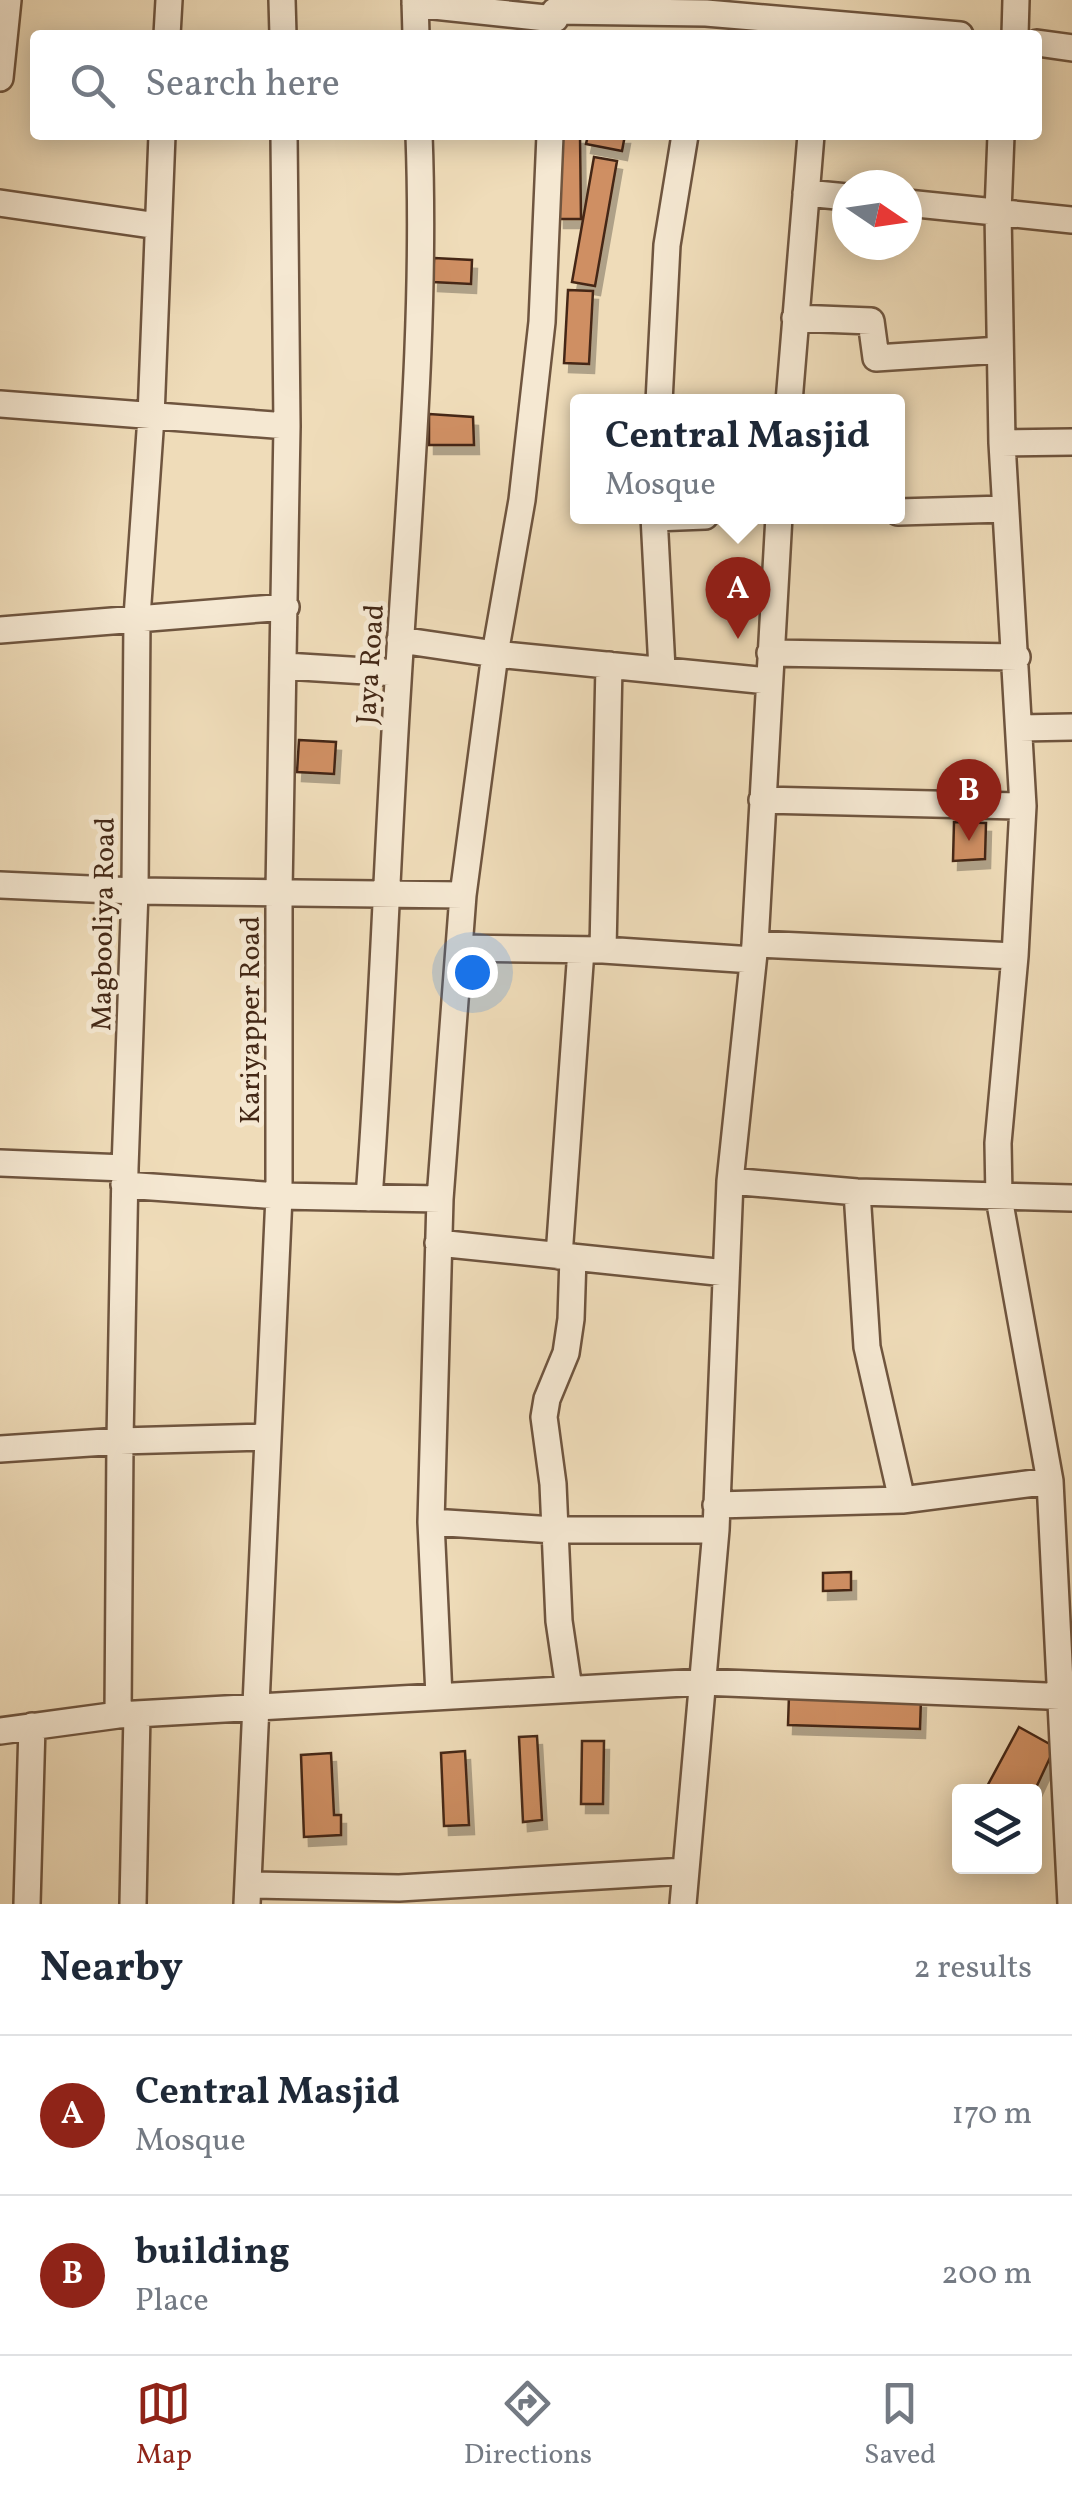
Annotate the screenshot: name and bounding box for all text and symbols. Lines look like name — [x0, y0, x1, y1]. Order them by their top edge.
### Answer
search box — [30, 30, 1042, 140]
icon: search — [65, 58, 120, 113]
text: Search here — [145, 59, 340, 112]
north arrow — [832, 170, 922, 260]
popup — [570, 394, 905, 524]
text: Central Masjid — [605, 411, 870, 464]
text: Mosque — [605, 464, 716, 508]
pin: A — [706, 556, 770, 639]
street label: Jaya Road — [348, 603, 395, 726]
pin: B — [936, 758, 1002, 841]
street label: Magbooliya Road — [83, 817, 126, 1031]
street label: Kariyapper Road — [232, 916, 271, 1124]
your location — [447, 947, 498, 998]
map controls — [952, 1784, 1042, 1874]
button: layers — [952, 1784, 1042, 1874]
text: Nearby — [40, 1940, 183, 1999]
text: 2 results — [914, 1947, 1032, 1991]
text: Central Masjid — [135, 2067, 400, 2120]
text: A — [61, 2093, 84, 2137]
text: 170 m — [951, 2093, 1032, 2137]
text: Mosque — [135, 2120, 246, 2164]
text: building — [135, 2227, 290, 2280]
text: B — [62, 2253, 83, 2297]
text: 200 m — [941, 2253, 1032, 2297]
text: Place — [135, 2280, 209, 2324]
tab: Map — [136, 2376, 192, 2475]
tab: Directions — [464, 2376, 592, 2475]
tab: Saved — [864, 2376, 936, 2475]

